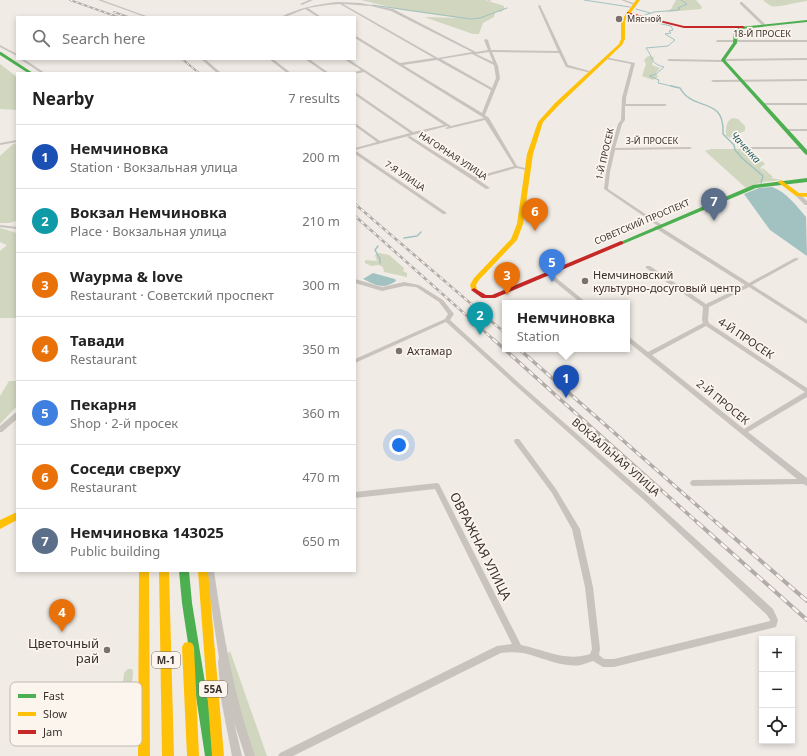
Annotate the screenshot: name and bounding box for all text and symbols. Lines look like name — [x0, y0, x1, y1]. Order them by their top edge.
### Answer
place label: Мясной — [627, 12, 661, 25]
marker: Мясной — [614, 14, 624, 24]
search box — [16, 16, 356, 60]
icon: search — [30, 27, 52, 49]
street label: 18-Й ПРОСЕК — [733, 27, 791, 40]
text: Search here — [62, 28, 145, 48]
text: Nearby — [32, 87, 94, 110]
text: 7 results — [288, 89, 340, 107]
street label: 1-Й ПРОСЕК — [592, 127, 617, 181]
street label: НАГОРНАЯ УЛИЦА — [416, 128, 491, 183]
water label: Чаченка — [728, 128, 765, 166]
street label: 3-Й ПРОСЕК — [626, 134, 679, 147]
text: Немчиновка — [70, 138, 169, 158]
text: 1 — [41, 148, 49, 166]
text: 200 m — [302, 148, 340, 166]
street label: 7-Я УЛИЦА — [382, 157, 428, 194]
text: Station · Вокзальная улица — [70, 158, 238, 176]
pin: 7 — [701, 188, 727, 221]
street label: СОВЕТСКИЙ ПРОСПЕКТ — [592, 196, 691, 248]
pin: 6 — [522, 198, 548, 231]
text: Вокзал Немчиновка — [70, 202, 227, 222]
text: 2 — [41, 212, 49, 230]
text: 210 m — [302, 212, 340, 230]
text: Place · Вокзальная улица — [70, 222, 227, 240]
pin: 5 — [539, 249, 565, 282]
pin: 3 — [494, 262, 520, 295]
text: Wаурма & love — [70, 266, 183, 286]
place label: Немчиновский культурно-досуговый центр — [593, 267, 741, 295]
text: 3 — [41, 276, 49, 294]
text: 300 m — [302, 276, 340, 294]
marker: Немчиновский культурно-досуговый центр — [580, 276, 590, 286]
text: Restaurant · Советский проспект — [70, 286, 274, 304]
popup — [502, 300, 630, 352]
pin: 2 — [467, 302, 493, 335]
text: Немчиновка — [517, 307, 615, 327]
street label: 4-Й ПРОСЕК — [715, 313, 777, 362]
text: Station — [517, 327, 560, 345]
text: Тавади — [70, 330, 125, 350]
text: 4 — [41, 340, 49, 358]
text: 350 m — [302, 340, 340, 358]
place label: Ахтамар — [407, 343, 452, 358]
marker: Ахтамар — [394, 346, 404, 356]
text: Restaurant — [70, 350, 137, 368]
pin: 1 — [553, 365, 579, 398]
street label: 2-Й ПРОСЕК — [694, 376, 753, 428]
text: Пекарня — [70, 394, 137, 414]
text: 5 — [41, 404, 49, 422]
text: 360 m — [302, 404, 340, 422]
text: Shop · 2-й просек — [70, 414, 178, 432]
street label: ВОКЗАЛЬНАЯ УЛИЦА — [569, 414, 664, 500]
your location — [389, 435, 409, 455]
text: Соседи сверху — [70, 458, 181, 478]
text: 6 — [41, 468, 49, 486]
text: 470 m — [302, 468, 340, 486]
text: Restaurant — [70, 478, 137, 496]
street label: ОВРАЖНАЯ УЛИЦА — [446, 489, 516, 604]
text: Немчиновка 143025 — [70, 522, 224, 542]
text: 7 — [41, 532, 49, 550]
text: 650 m — [302, 532, 340, 550]
text: Public building — [70, 542, 160, 560]
pin: 4 — [49, 599, 75, 632]
place label: Цветочный рай — [28, 634, 99, 667]
map controls — [759, 636, 795, 744]
button: + — [759, 636, 795, 672]
marker: Цветочный рай — [102, 645, 112, 655]
road number: М-1 — [152, 652, 180, 668]
button: − — [759, 672, 795, 708]
road number: 55А — [199, 681, 227, 697]
legend — [10, 682, 142, 746]
text: Fast — [43, 688, 64, 703]
text: Slow — [43, 706, 67, 721]
button: locate — [759, 708, 795, 744]
text: Jam — [42, 724, 62, 739]

